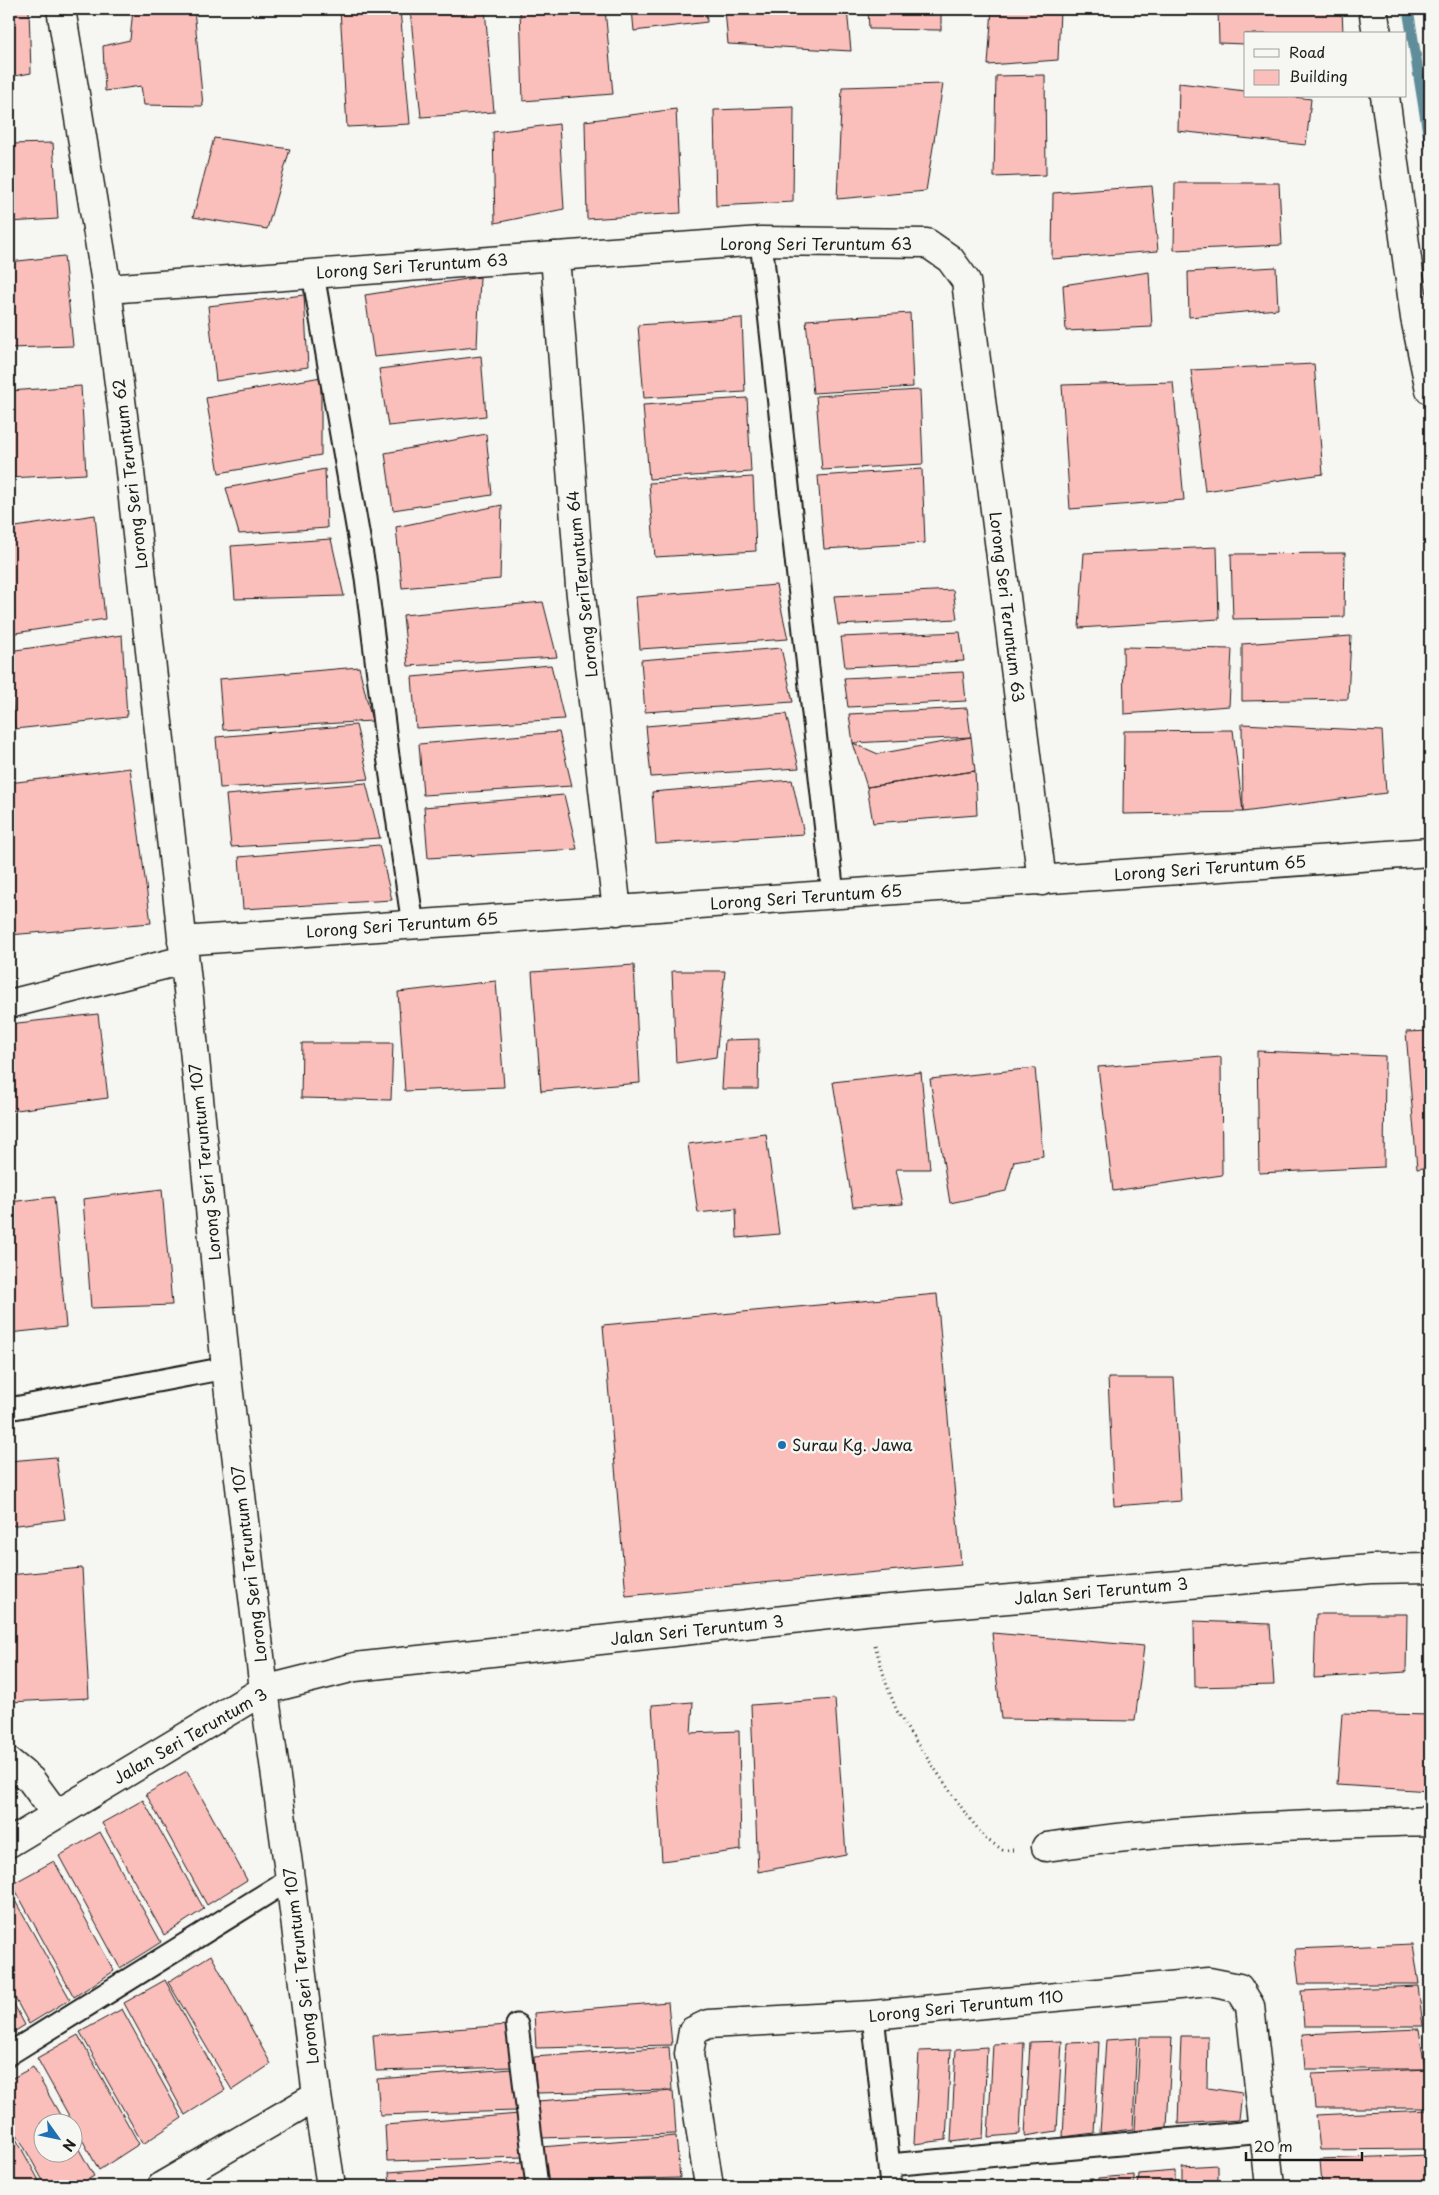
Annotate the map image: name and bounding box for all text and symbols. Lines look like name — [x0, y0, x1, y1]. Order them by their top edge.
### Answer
legend — [1244, 32, 1406, 98]
text: Road — [1289, 40, 1325, 63]
text: Building — [1289, 64, 1348, 87]
street label: Lorong Seri Teruntum 63 — [720, 231, 912, 255]
street label: Lorong Seri Teruntum 63 — [315, 246, 509, 284]
street label: Lorong Seri Teruntum 62 — [105, 378, 153, 571]
street label: Lorong SeriTeruntum 64 — [559, 489, 603, 679]
street label: Lorong Seri Teruntum 63 — [984, 510, 1032, 704]
street label: Lorong Seri Teruntum 65 — [1113, 848, 1307, 886]
street label: Lorong Seri Teruntum 65 — [709, 877, 903, 915]
street label: Lorong Seri Teruntum 65 — [305, 905, 499, 943]
street label: Lorong Seri Teruntum 107 — [182, 1063, 226, 1262]
place label: Surau Kg. Jawa — [792, 1432, 913, 1456]
marker: Surau Kg. Jawa — [776, 1439, 788, 1451]
street label: Lorong Seri Teruntum 107 — [224, 1465, 272, 1664]
street label: Jalan Seri Teruntum 3 — [1013, 1570, 1189, 1610]
street label: Jalan Seri Teruntum 3 — [609, 1608, 785, 1650]
street label: Jalan Seri Teruntum 3 — [108, 1681, 271, 1789]
street label: Lorong Seri Teruntum 107 — [276, 1867, 324, 2066]
street label: Lorong Seri Teruntum 110 — [867, 1983, 1064, 2027]
north arrow — [32, 2112, 82, 2162]
scale bar — [1246, 2130, 1363, 2162]
text: 20 m — [1254, 2134, 1293, 2157]
text: N — [57, 2135, 81, 2156]

